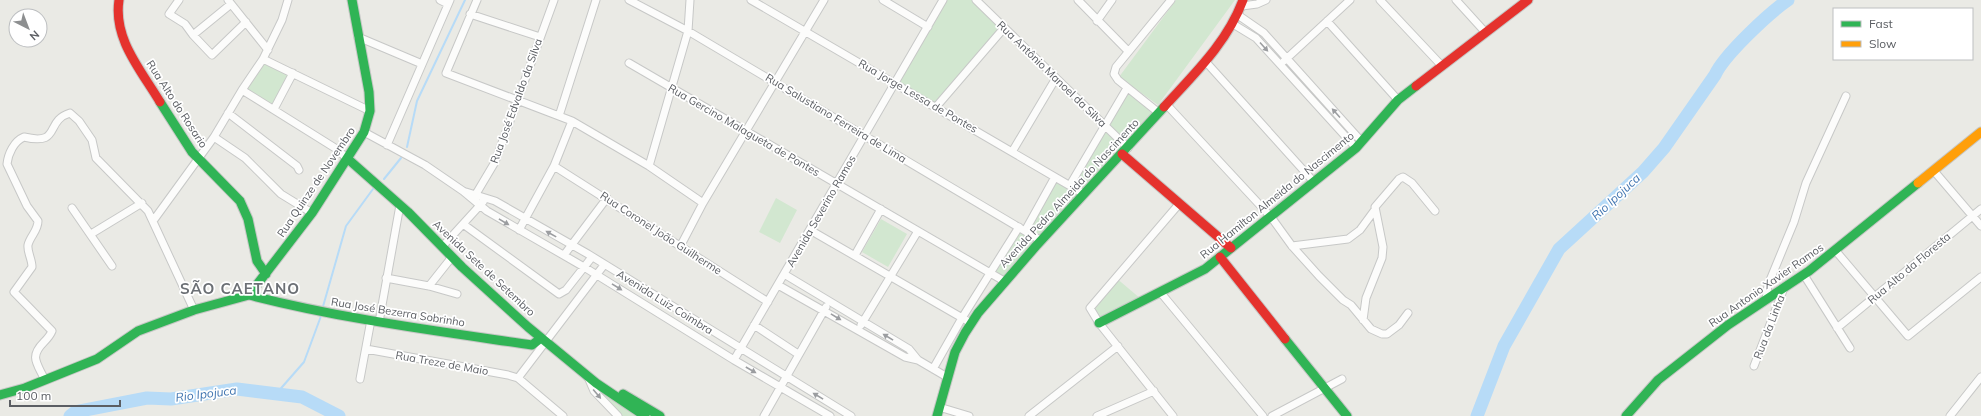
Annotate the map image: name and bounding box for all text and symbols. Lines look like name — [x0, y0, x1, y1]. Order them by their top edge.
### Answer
north arrow — [8, 8, 48, 48]
legend — [1833, 8, 1973, 60]
text: Fast — [1869, 16, 1893, 31]
street label: Rua Antônio Manoel da Silva — [994, 18, 1110, 130]
text: N — [27, 27, 42, 43]
text: Slow — [1869, 36, 1897, 51]
street label: Rua José Edvaldo da Silva — [487, 37, 545, 165]
one-way arrow — [1260, 42, 1269, 52]
street label: Rua Jorge Lessa de Pontes — [856, 56, 980, 136]
street label: Rua Alto do Rosario — [143, 58, 211, 150]
street label: Rua Salustiano Ferreira de Lima — [763, 70, 909, 166]
street label: Rua Gercino Malagueta de Pontes — [666, 81, 822, 179]
one-way arrow — [1331, 108, 1341, 118]
street label: Avenida Pedro Almeida do Nascimento — [996, 116, 1142, 270]
street label: Rua Quinze de Novembro — [274, 124, 358, 240]
street label: Rua Hamilton Almeida do Nascimento — [1197, 129, 1357, 261]
street label: Avenida Severino Ramos — [783, 153, 859, 269]
water label: Rio Ipojuca — [1588, 170, 1643, 223]
street label: Rua Coronel João Guilherme — [598, 188, 725, 278]
street label: Avenida Sete de Setembro — [430, 217, 538, 319]
one-way arrow — [498, 218, 510, 225]
street label: Rua Alto da Floresta — [1865, 229, 1953, 307]
one-way arrow — [545, 231, 557, 238]
street label: Rua Antonio Xavier Ramos — [1706, 240, 1826, 330]
street label: Avenida Luiz Coimbra — [614, 267, 716, 337]
district label: SÃO CAETANO — [180, 279, 300, 298]
one-way arrow — [611, 284, 622, 291]
street label: Rua da Linha — [1750, 293, 1788, 361]
street label: Rua José Bezerra Sobrinho — [330, 294, 466, 330]
one-way arrow — [830, 314, 842, 321]
one-way arrow — [882, 333, 894, 340]
street label: Rua Treze de Maio — [395, 348, 489, 378]
one-way arrow — [746, 366, 756, 374]
scale bar — [10, 382, 120, 408]
water label: Rio Ipojuca — [175, 382, 237, 405]
text: 100 m — [16, 388, 51, 403]
one-way arrow — [593, 389, 602, 400]
one-way arrow — [812, 392, 824, 399]

